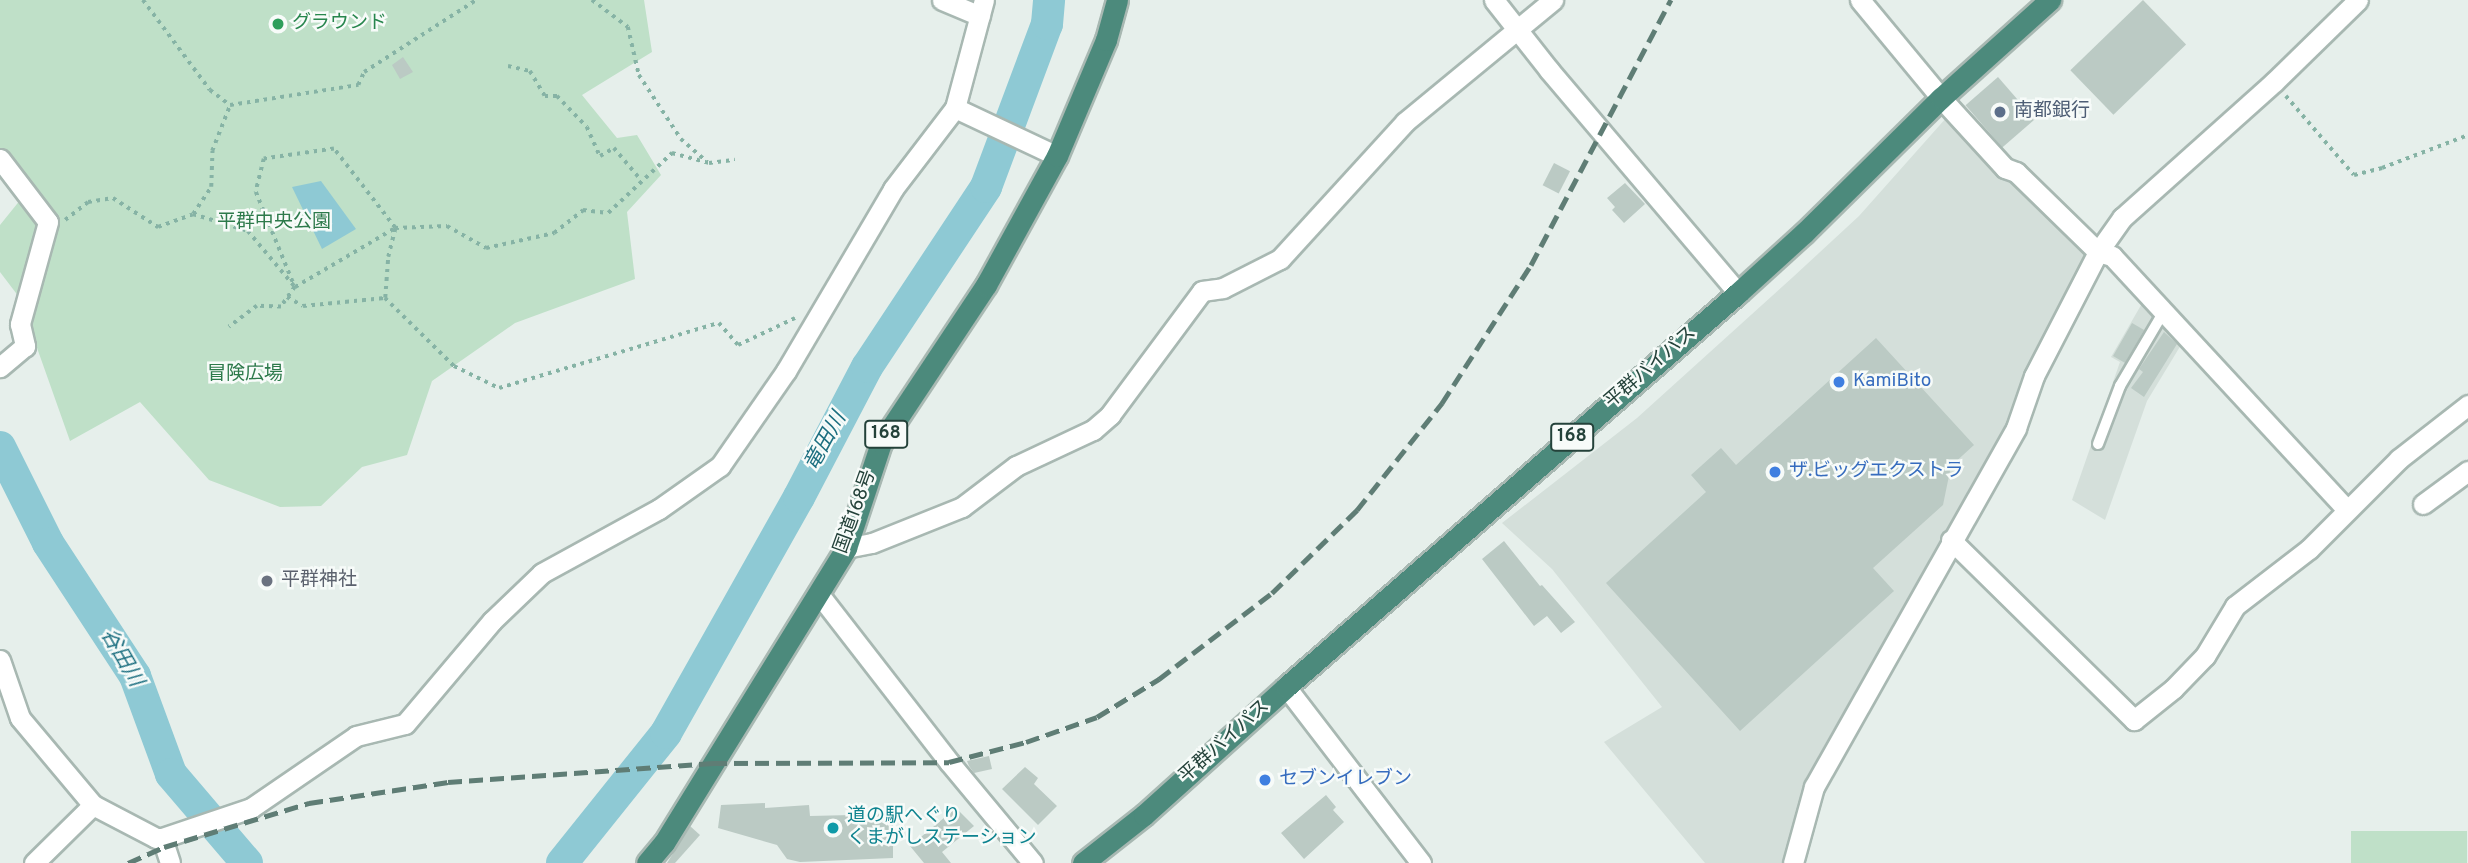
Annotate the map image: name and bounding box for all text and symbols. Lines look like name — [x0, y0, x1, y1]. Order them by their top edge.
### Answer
place label: グラウンド — [292, 13, 387, 35]
marker: グラウンド — [270, 16, 286, 32]
place label: 南都銀行 — [2014, 101, 2090, 123]
marker: 南都銀行 — [1992, 104, 2008, 120]
park label: 平群中央公園 — [217, 212, 331, 234]
street label: 平群バイパス — [1601, 322, 1701, 414]
park label: 冒険広場 — [207, 364, 283, 386]
place label: KamiBito — [1853, 371, 1931, 393]
marker: KamiBito — [1831, 374, 1847, 390]
water label: 竜田川 — [800, 408, 852, 476]
road number: 168 — [863, 420, 909, 448]
road number: 168 — [1549, 422, 1595, 452]
place label: ザ.ビッグエクストラ — [1789, 461, 1964, 483]
marker: ザ.ビッグエクストラ — [1767, 464, 1783, 480]
street label: 国道168号 — [830, 467, 882, 557]
place label: 平群神社 — [281, 570, 357, 592]
marker: 平群神社 — [259, 573, 275, 589]
water label: 谷田川 — [94, 624, 148, 692]
street label: 平群バイパス — [1175, 695, 1275, 789]
place label: セブンイレブン — [1279, 769, 1412, 791]
marker: セブンイレブン — [1257, 772, 1273, 788]
place label: 道の駅へぐり くまがしステーション — [847, 806, 1037, 850]
marker: 道の駅へぐり くまがしステーション — [825, 820, 841, 836]

